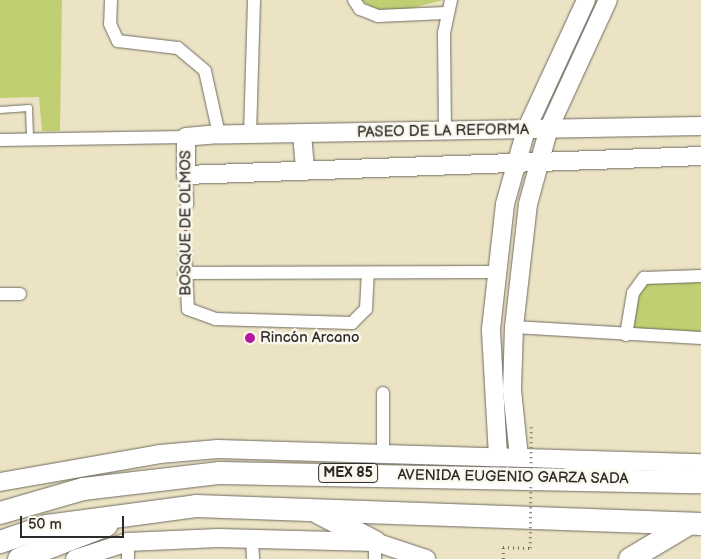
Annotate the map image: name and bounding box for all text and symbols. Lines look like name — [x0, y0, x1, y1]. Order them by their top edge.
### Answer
street label: PASEO DE LA REFORMA — [357, 120, 529, 142]
street label: BOSQUE DE OLMOS — [177, 150, 195, 296]
place label: Rincón Arcano — [260, 329, 359, 347]
marker: Rincón Arcano — [244, 332, 256, 344]
road number: MEX 85 — [318, 462, 378, 484]
street label: AVENIDA EUGENIO GARZA SADA — [397, 466, 629, 488]
scale bar — [22, 506, 126, 538]
text: 50 m — [28, 515, 62, 534]

